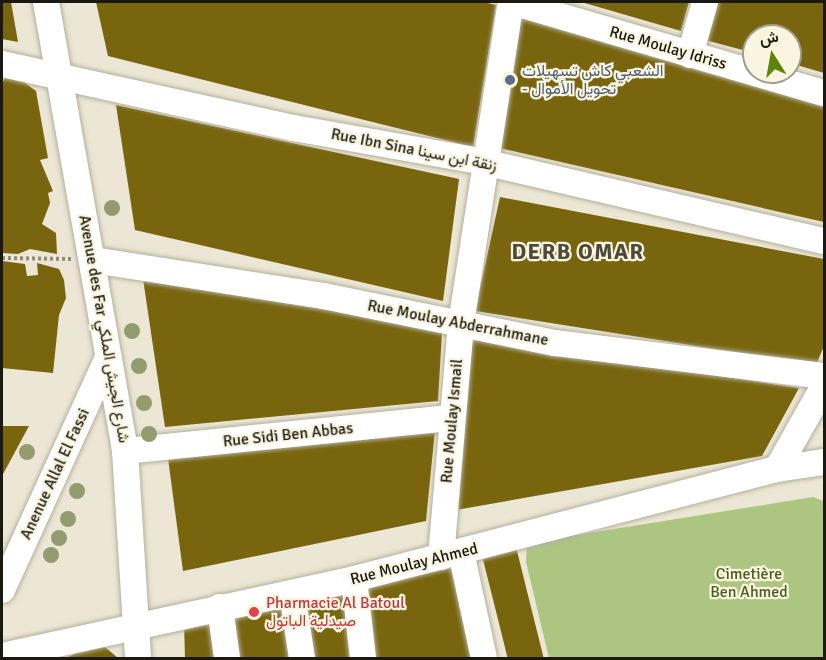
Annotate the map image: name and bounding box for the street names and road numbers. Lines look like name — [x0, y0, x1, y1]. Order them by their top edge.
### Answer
street label: Rue Moulay Idriss — [607, 22, 729, 74]
street label: Rue Ibn Sina زنقة ابن سينا — [329, 124, 499, 176]
street label: Avenue des Far شارع الجيش الملكي — [74, 214, 134, 444]
street label: Rue Moulay Abderrahmane — [366, 296, 550, 350]
street label: Rue Moulay Ismail — [437, 358, 467, 484]
street label: Anenue Allal El Fassi — [16, 405, 94, 543]
street label: Rue Sidi Ben Abbas — [222, 419, 354, 451]
street label: Rue Moulay Ahmed — [348, 539, 480, 589]

